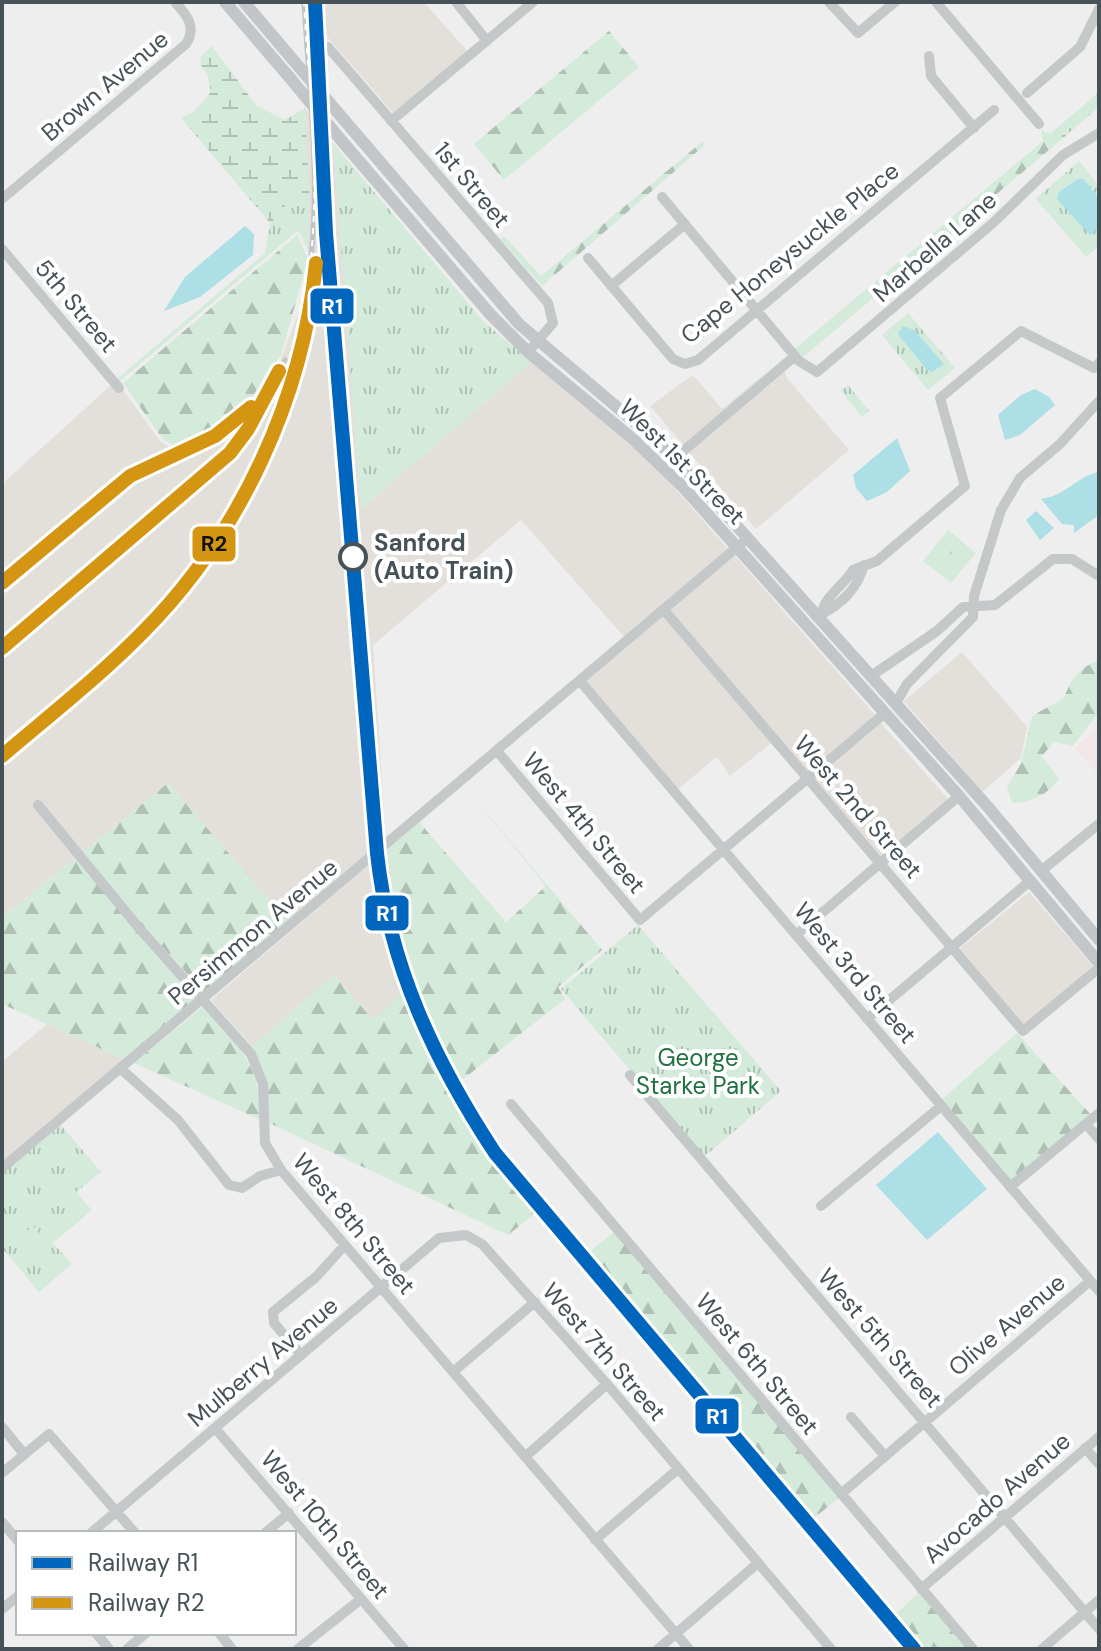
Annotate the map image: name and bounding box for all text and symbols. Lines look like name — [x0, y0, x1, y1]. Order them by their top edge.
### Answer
street label: Brown Avenue — [35, 23, 175, 148]
street label: 1st Street — [427, 135, 517, 234]
street label: Cape Honeysuckle Place — [674, 155, 905, 350]
street label: Marbella Lane — [866, 184, 1003, 309]
street label: 5th Street — [28, 253, 124, 359]
line badge: R1 — [309, 287, 355, 325]
text: R1 — [321, 292, 343, 321]
street label: West 1st Street — [613, 392, 752, 531]
line badge: R2 — [191, 525, 237, 563]
place label: Sanford (Auto Train) — [374, 527, 514, 586]
text: R2 — [201, 529, 227, 558]
marker: Sanford (Auto Train) — [339, 543, 367, 571]
street label: West 2nd Street — [788, 729, 929, 885]
street label: West 4th Street — [516, 746, 653, 900]
street label: Persimmon Avenue — [161, 852, 344, 1012]
line badge: R1 — [364, 894, 410, 932]
street label: West 3rd Street — [787, 896, 924, 1050]
text: R1 — [376, 899, 398, 928]
park label: George Starke Park — [636, 1042, 760, 1101]
street label: West 8th Street — [286, 1147, 423, 1301]
street label: West 5th Street — [811, 1261, 950, 1414]
street label: Olive Avenue — [942, 1267, 1072, 1383]
street label: West 7th Street — [536, 1276, 673, 1427]
street label: West 6th Street — [689, 1286, 826, 1441]
street label: Mulberry Avenue — [181, 1290, 344, 1434]
line badge: R1 — [694, 1397, 740, 1435]
text: R1 — [706, 1402, 728, 1431]
street label: Avocado Avenue — [917, 1425, 1077, 1570]
street label: West 10th Street — [254, 1444, 397, 1605]
legend — [16, 1531, 296, 1635]
text: Railway R1 — [88, 1547, 198, 1578]
text: Railway R2 — [88, 1587, 204, 1618]

